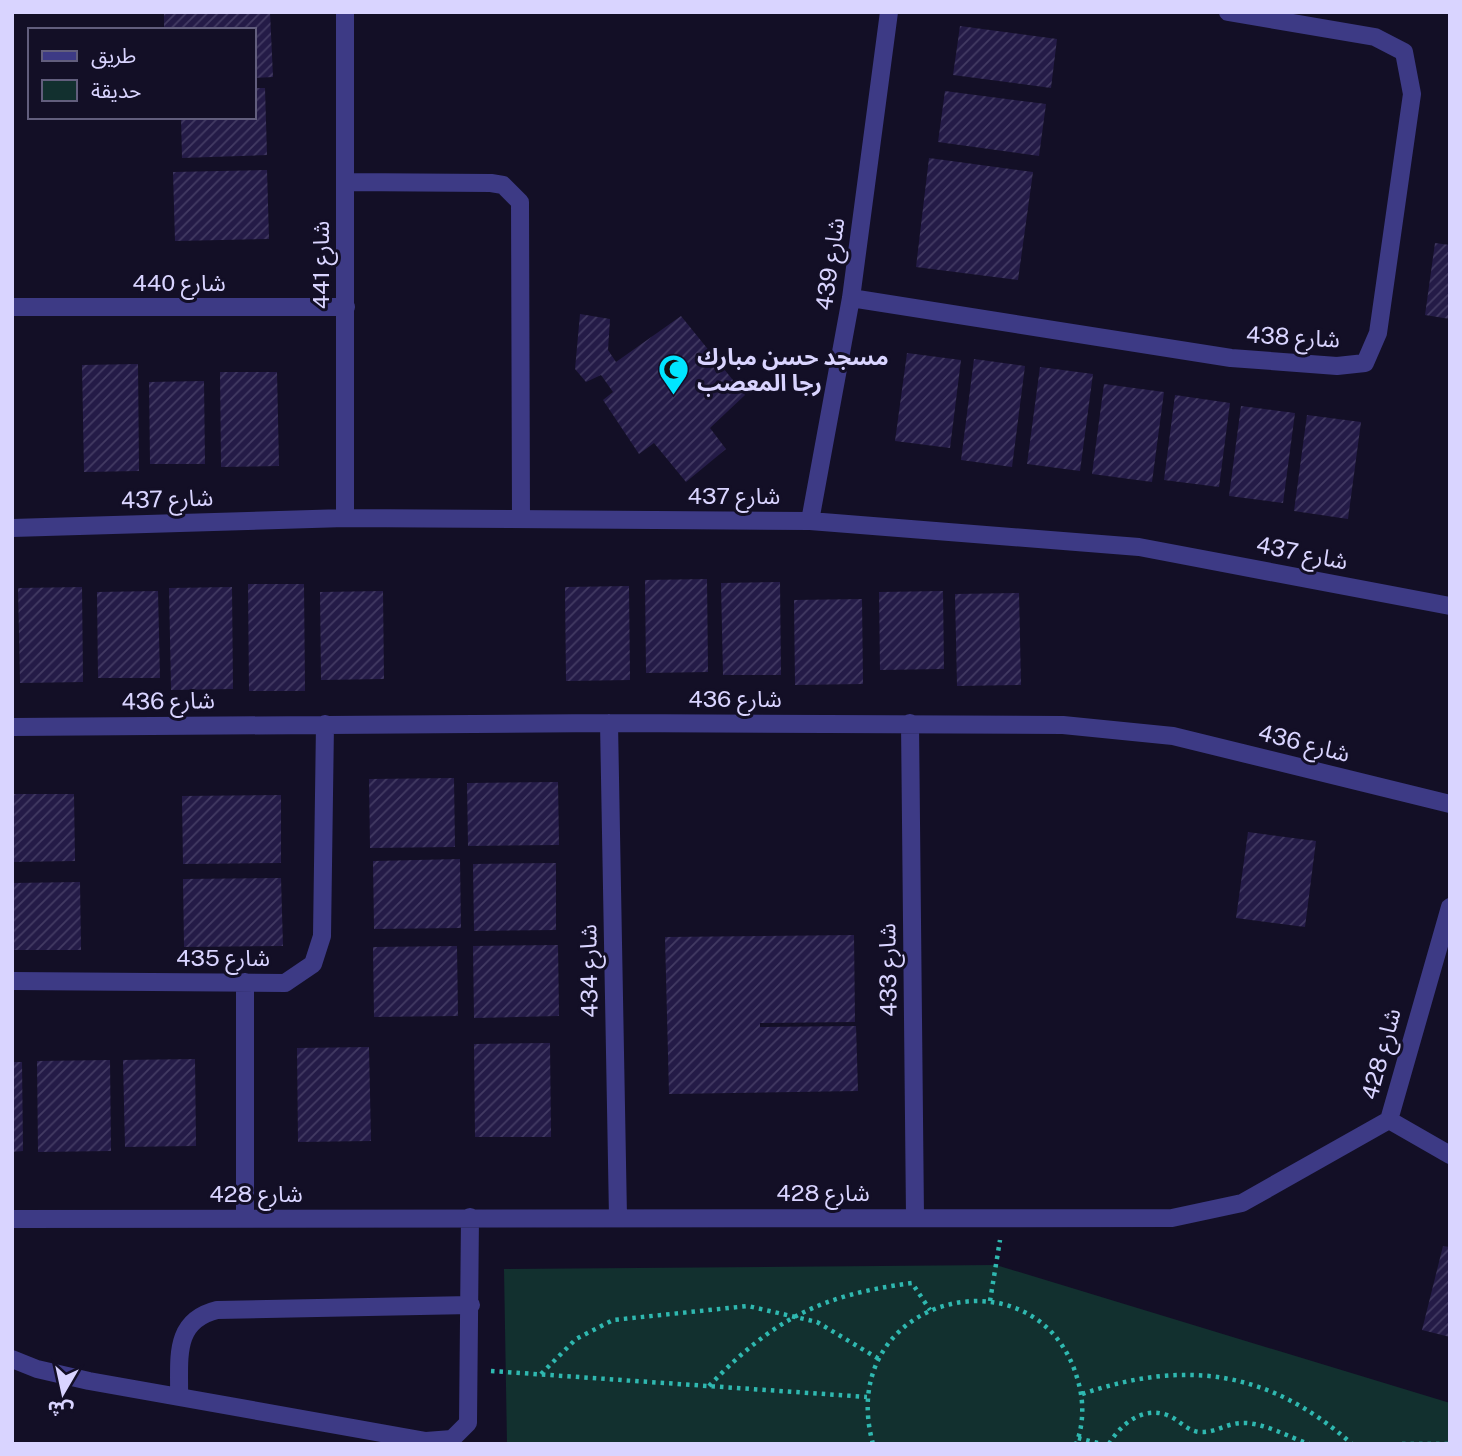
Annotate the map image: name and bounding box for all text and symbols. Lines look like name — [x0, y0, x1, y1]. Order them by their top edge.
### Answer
legend — [28, 28, 256, 119]
text: طريق — [91, 43, 136, 69]
text: حديقة — [91, 78, 141, 103]
street label: شارع 439 — [810, 216, 853, 313]
street label: شارع 441 — [307, 221, 338, 309]
street label: شارع 440 — [132, 269, 226, 300]
street label: شارع 438 — [1245, 321, 1341, 356]
place label: مسجد حسن مبارك رجا المعصب — [697, 343, 889, 397]
mosque icon: مسجد حسن مبارك رجا المعصب — [657, 353, 691, 397]
street label: شارع 437 — [688, 482, 780, 513]
street label: شارع 437 — [120, 483, 214, 518]
street label: شارع 437 — [1253, 530, 1350, 579]
street label: شارع 436 — [688, 685, 782, 716]
street label: شارع 436 — [121, 686, 215, 719]
street label: شارع 436 — [1255, 718, 1353, 771]
street label: شارع 433 — [873, 923, 906, 1017]
street label: شارع 434 — [574, 924, 607, 1018]
street label: شارع 435 — [176, 944, 270, 975]
street label: شارع 428 — [1355, 1005, 1410, 1104]
street label: شارع 428 — [776, 1179, 870, 1210]
street label: شارع 428 — [209, 1180, 303, 1211]
north arrow — [28, 1358, 98, 1428]
text: ش — [46, 1397, 75, 1423]

